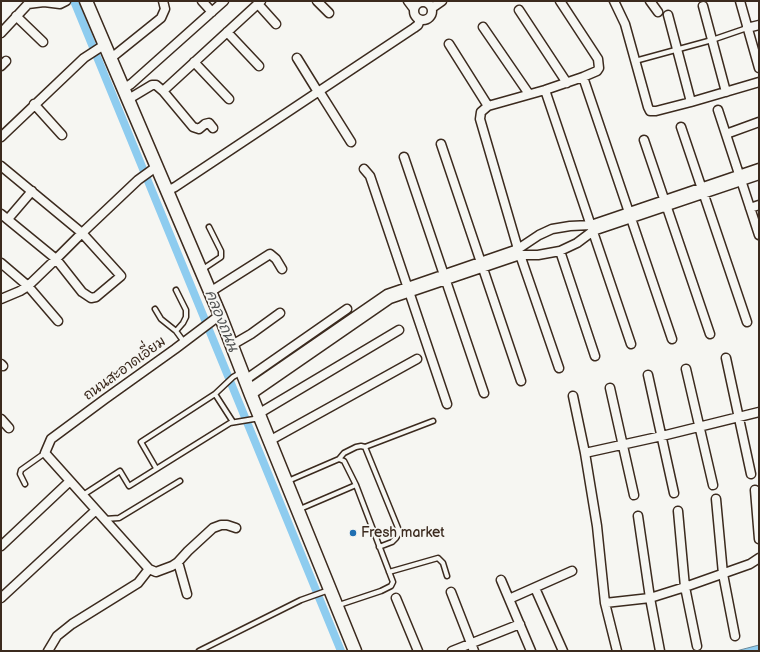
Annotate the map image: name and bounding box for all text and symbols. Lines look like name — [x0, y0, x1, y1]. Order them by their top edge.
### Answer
water label: คลองถนน — [201, 288, 241, 354]
street label: ถนนสะอาดเอี่ยม — [80, 333, 170, 405]
place label: Fresh market — [361, 525, 445, 541]
marker: Fresh market — [348, 528, 358, 538]

